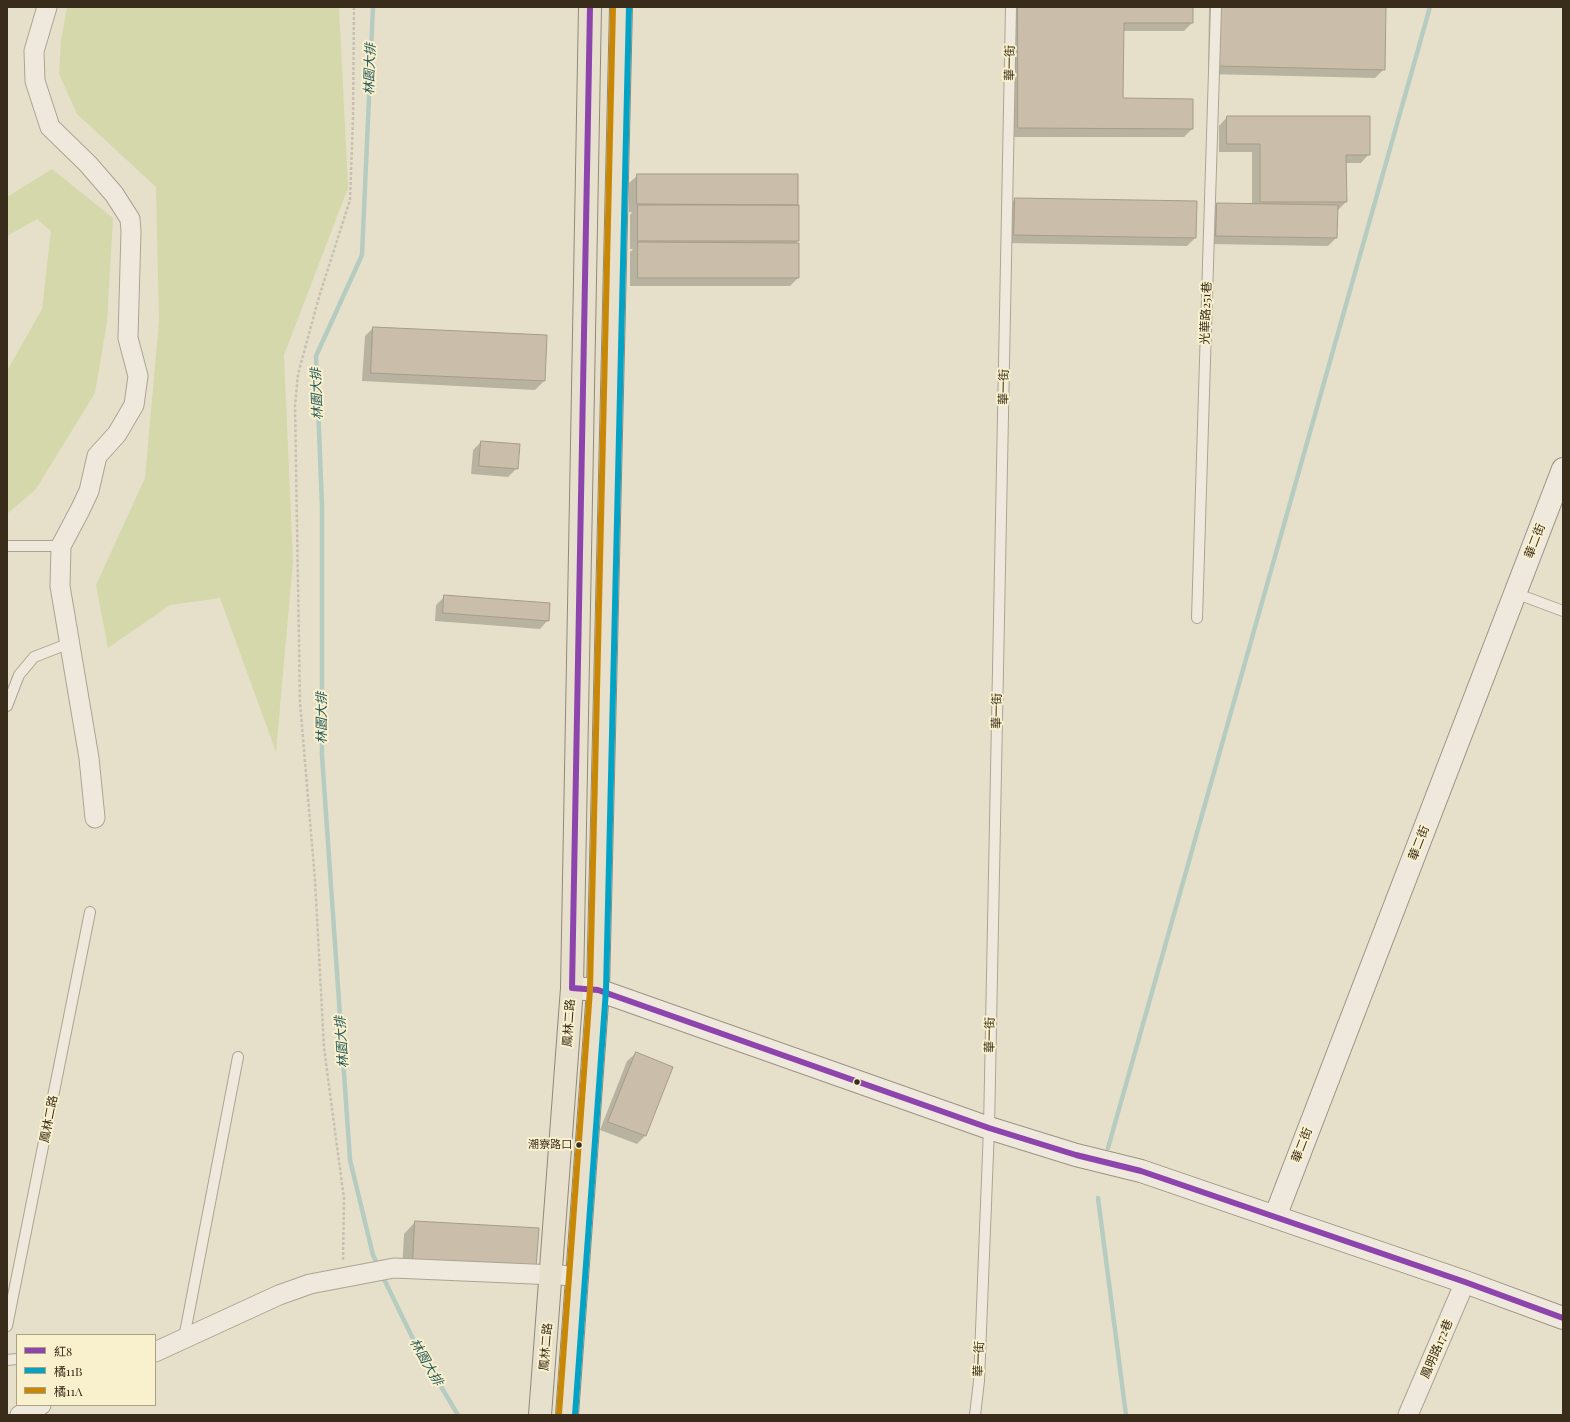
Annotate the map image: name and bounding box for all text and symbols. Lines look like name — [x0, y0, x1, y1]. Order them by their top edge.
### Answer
water label: 林園大排 — [361, 43, 379, 95]
street label: 華一街 — [1002, 45, 1018, 81]
street label: 光華路251巷 — [1198, 281, 1214, 345]
water label: 林園大排 — [308, 368, 326, 420]
street label: 華一街 — [996, 369, 1012, 405]
street label: 華二街 — [1522, 522, 1548, 560]
water label: 林園大排 — [314, 692, 330, 744]
street label: 華一街 — [989, 693, 1005, 729]
street label: 華二街 — [1406, 824, 1432, 862]
street label: 鳳林二路 — [560, 999, 578, 1047]
water label: 林園大排 — [332, 1016, 352, 1068]
street label: 華一街 — [982, 1017, 998, 1053]
unlabelled marker — [852, 1077, 862, 1087]
street label: 鳳林二路 — [37, 1094, 61, 1144]
street label: 華二街 — [1289, 1126, 1315, 1164]
place label: 潮寮路口 — [528, 1138, 572, 1152]
marker: 潮寮路口 — [574, 1140, 584, 1150]
street label: 鳳明路172巷 — [1418, 1317, 1456, 1381]
street label: 鳳林二路 — [537, 1322, 555, 1372]
legend — [16, 1334, 156, 1406]
water label: 林園大排 — [406, 1336, 446, 1388]
street label: 華一街 — [971, 1341, 987, 1377]
text: 紅8 — [54, 1343, 72, 1359]
text: 橘11B — [54, 1363, 82, 1379]
text: 橘11A — [54, 1383, 82, 1399]

